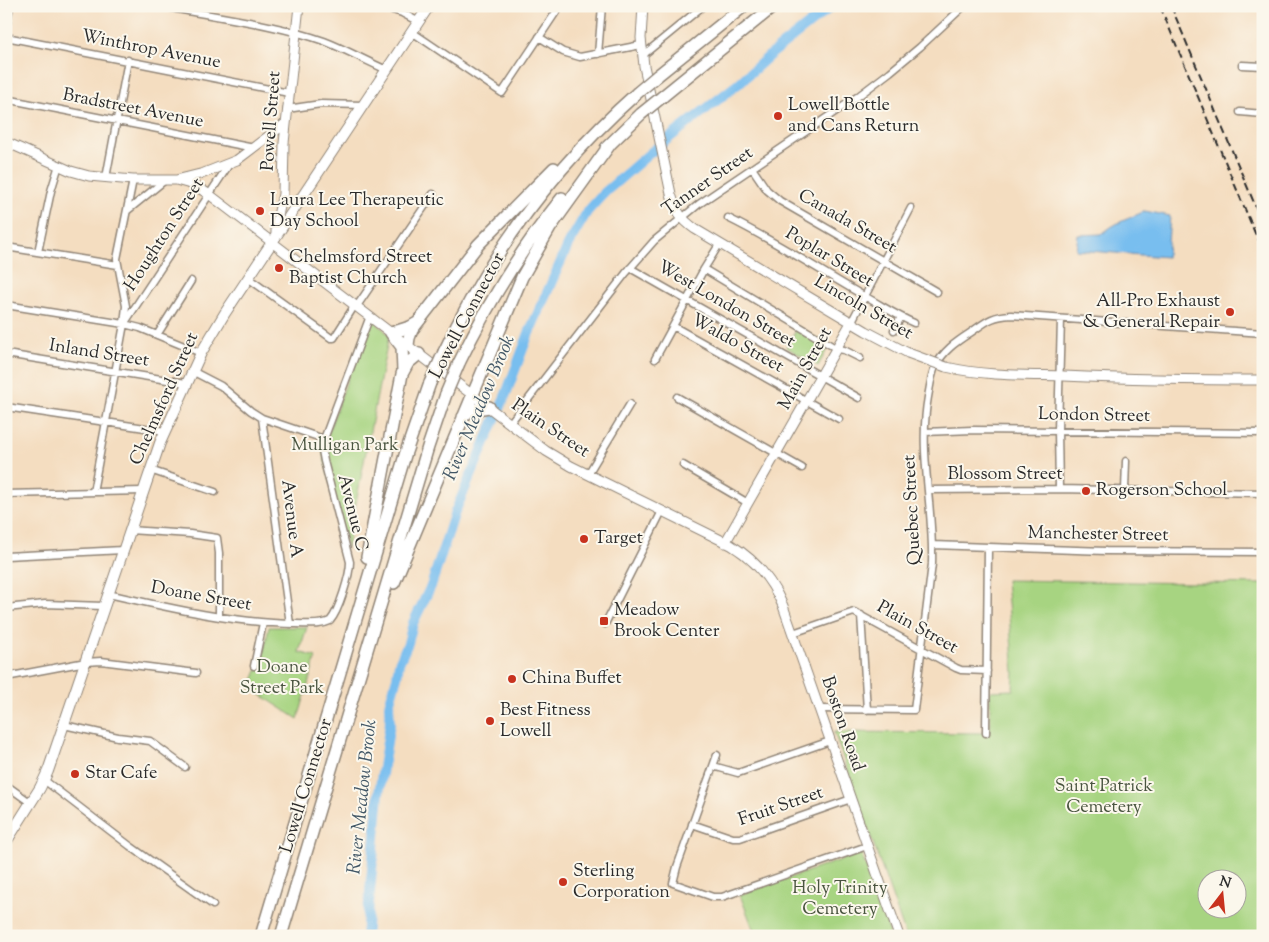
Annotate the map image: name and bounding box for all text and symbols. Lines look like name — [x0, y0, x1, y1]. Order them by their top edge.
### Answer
street label: Winthrop Avenue — [79, 24, 223, 76]
street label: Powell Street — [256, 70, 288, 172]
street label: Bradstreet Avenue — [60, 83, 206, 135]
place label: Lowell Bottle and Cans Return — [788, 93, 920, 140]
marker: Lowell Bottle and Cans Return — [772, 110, 784, 122]
street label: Tanner Street — [657, 141, 759, 223]
street label: Houghton Street — [119, 173, 211, 297]
street label: Canada Street — [793, 183, 901, 261]
place label: Laura Lee Therapeutic Day School — [270, 188, 444, 235]
marker: Laura Lee Therapeutic Day School — [254, 205, 266, 217]
street label: Poplar Street — [780, 221, 878, 295]
place label: Chelmsford Street Baptist Church — [289, 245, 432, 292]
street label: Lowell Connector — [424, 248, 512, 384]
street label: West London Street — [652, 255, 800, 355]
marker: Chelmsford Street Baptist Church — [273, 262, 285, 274]
street label: Lincoln Street — [809, 269, 917, 347]
place label: All-Pro Exhaust & General Repair — [1083, 289, 1220, 336]
marker: All-Pro Exhaust & General Repair — [1224, 306, 1236, 318]
street label: Waldo Street — [686, 308, 788, 380]
street label: Main Street — [773, 323, 839, 415]
street label: Chelmsford Street — [124, 328, 206, 470]
water label: River Meadow Brook — [437, 331, 523, 485]
street label: Inland Street — [47, 333, 151, 375]
street label: Plain Street — [506, 393, 594, 465]
street label: London Street — [1038, 402, 1150, 430]
park label: Mulligan Park — [291, 433, 399, 459]
street label: Quebec Street — [897, 454, 929, 566]
street label: Blossom Street — [947, 462, 1063, 488]
street label: Avenue C — [330, 472, 374, 554]
street label: Avenue A — [273, 478, 309, 560]
place label: Rogerson School — [1096, 478, 1227, 504]
marker: Rogerson School — [1080, 485, 1092, 497]
street label: Manchester Street — [1027, 521, 1169, 549]
place label: Target — [594, 526, 643, 552]
marker: Target — [578, 533, 590, 545]
street label: Doane Street — [149, 575, 253, 619]
street label: Plain Street — [872, 595, 962, 661]
place label: Meadow Brook Center — [614, 598, 720, 645]
marker: Meadow Brook Center — [598, 615, 610, 627]
park label: Doane Street Park — [240, 655, 325, 702]
place label: China Buffet — [522, 666, 622, 692]
marker: China Buffet — [506, 673, 518, 685]
street label: Boston Road — [814, 673, 870, 775]
place label: Best Fitness Lowell — [500, 698, 591, 745]
street label: Lowell Connector — [274, 715, 340, 856]
marker: Best Fitness Lowell — [484, 715, 496, 727]
water label: River Meadow Brook — [341, 718, 385, 876]
place label: Star Cafe — [85, 761, 157, 787]
marker: Star Cafe — [69, 768, 81, 780]
park label: Saint Patrick Cemetery — [1055, 774, 1153, 821]
street label: Fruit Street — [735, 780, 827, 834]
place label: Sterling Corporation — [573, 859, 670, 906]
north arrow — [1196, 870, 1246, 920]
text: N — [1217, 872, 1233, 895]
marker: Sterling Corporation — [557, 876, 569, 888]
park label: Holy Trinity Cemetery — [792, 876, 888, 923]

